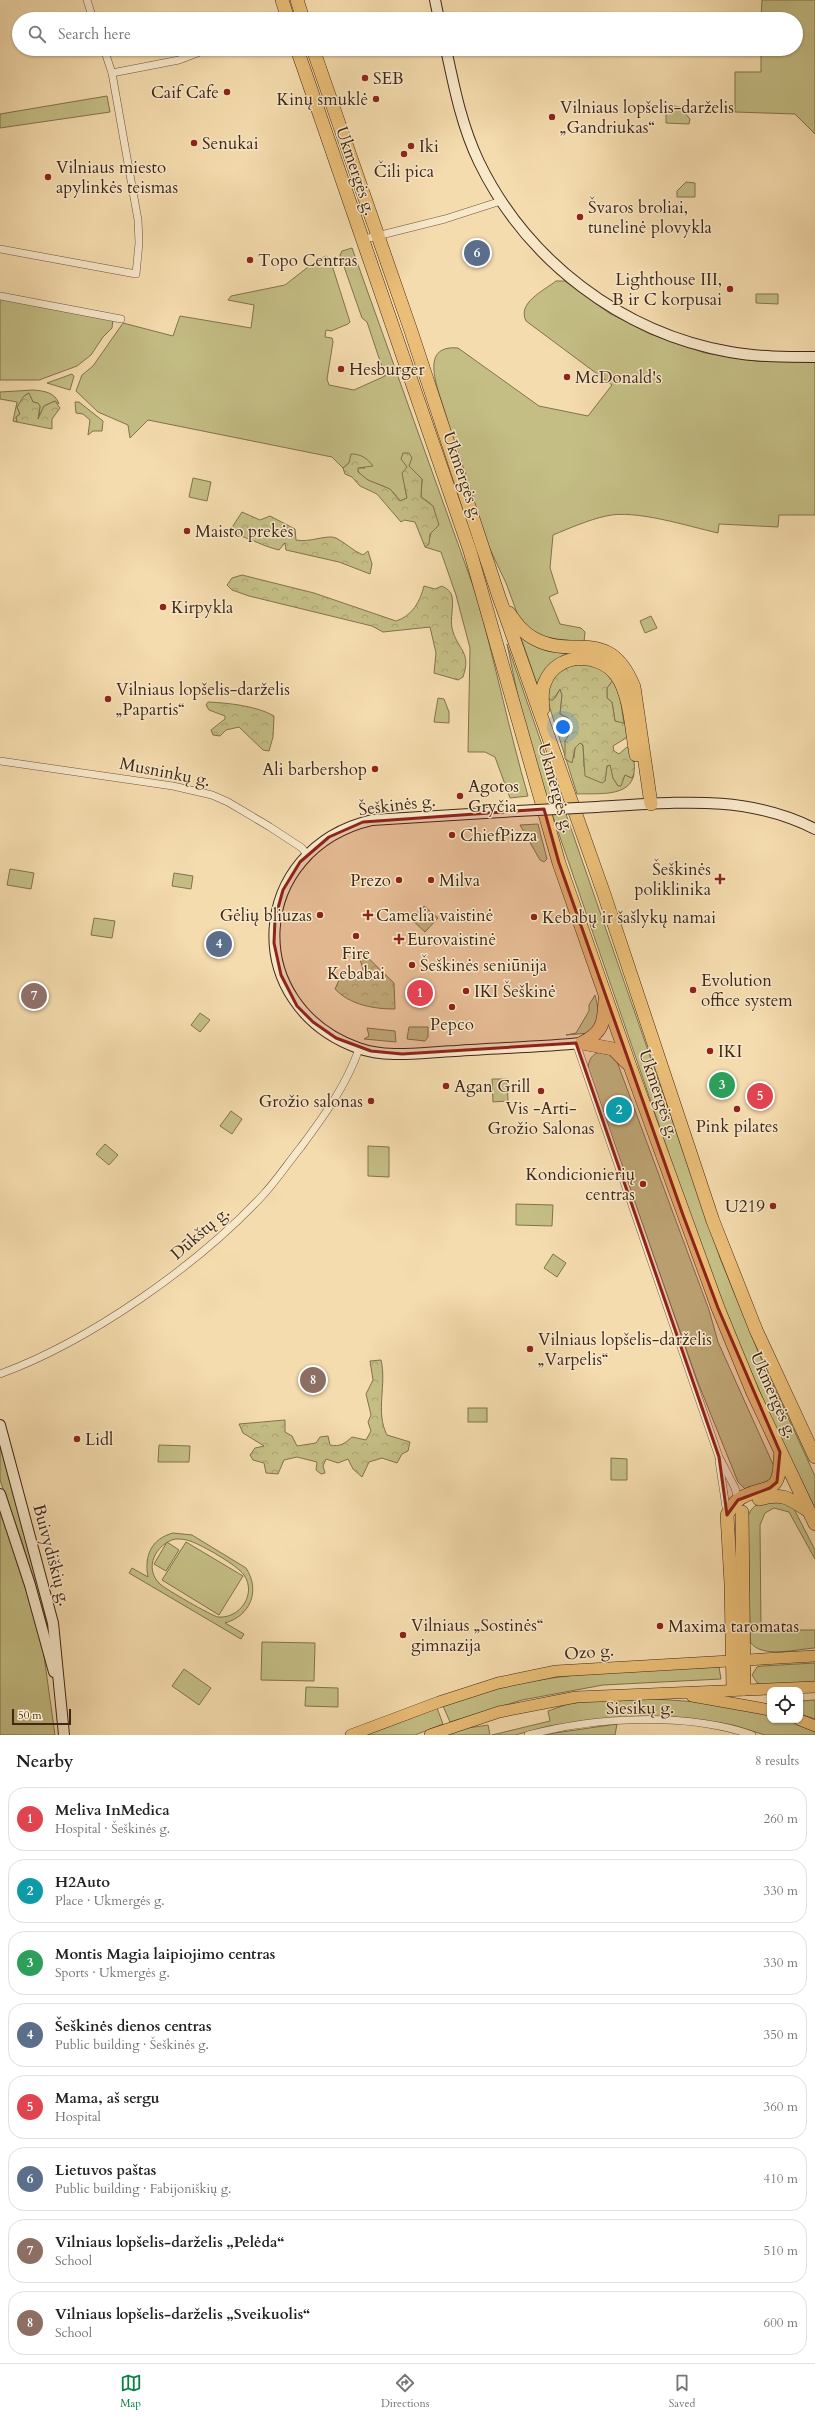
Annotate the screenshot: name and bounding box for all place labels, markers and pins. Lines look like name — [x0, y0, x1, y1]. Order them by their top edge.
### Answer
place label: SEB — [373, 67, 404, 90]
marker: SEB — [360, 73, 370, 83]
place label: Caif Cafe — [151, 81, 219, 104]
marker: Caif Cafe — [222, 87, 232, 97]
place label: Kinų smuklė — [277, 88, 368, 111]
marker: Kinų smuklė — [371, 94, 381, 104]
place label: Vilniaus lopšelis-darželis „Gandriukas“ — [560, 96, 734, 139]
marker: Vilniaus lopšelis-darželis „Gandriukas“ — [547, 112, 557, 122]
place label: Senukai — [202, 132, 259, 155]
place label: Iki — [419, 135, 439, 158]
marker: Senukai — [189, 138, 199, 148]
marker: Iki — [406, 141, 416, 151]
marker: Čili pica — [399, 149, 409, 159]
place label: Vilniaus miesto apylinkės teismas — [56, 156, 178, 199]
place label: Čili pica — [374, 160, 435, 183]
marker: Vilniaus miesto apylinkės teismas — [43, 172, 53, 182]
place label: Švaros broliai, tunelinė plovykla — [588, 196, 713, 239]
marker: Švaros broliai, tunelinė plovykla — [575, 212, 585, 222]
pin: 6 — [464, 238, 490, 268]
place label: Topo Centras — [258, 249, 358, 272]
marker: Topo Centras — [245, 255, 255, 265]
place label: Lighthouse III, B ir C korpusai — [612, 268, 722, 311]
marker: Lighthouse III, B ir C korpusai — [725, 284, 735, 294]
place label: Hesburger — [349, 358, 426, 381]
marker: Hesburger — [336, 364, 346, 374]
place label: McDonald's — [575, 366, 662, 389]
marker: McDonald's — [562, 372, 572, 382]
place label: Maisto prekės — [195, 520, 294, 543]
marker: Maisto prekės — [182, 526, 192, 536]
place label: Kirpykla — [171, 596, 234, 619]
marker: Kirpykla — [158, 602, 168, 612]
place label: Vilniaus lopšelis-darželis „Papartis“ — [116, 678, 290, 721]
marker: Vilniaus lopšelis-darželis „Papartis“ — [103, 694, 113, 704]
place label: Ali barbershop — [262, 758, 367, 781]
marker: Ali barbershop — [370, 764, 380, 774]
place label: Agotos Gryčia — [468, 775, 519, 818]
marker: Agotos Gryčia — [455, 791, 465, 801]
place label: ChiefPizza — [460, 824, 538, 847]
marker: ChiefPizza — [447, 830, 457, 840]
place label: Šeškinės poliklinika — [635, 858, 712, 901]
place label: Prezo — [350, 869, 391, 892]
place label: Milva — [439, 869, 481, 892]
marker: Šeškinės poliklinika — [714, 873, 726, 885]
marker: Prezo — [394, 875, 404, 885]
marker: Milva — [426, 875, 436, 885]
place label: Gėlių bliuzas — [220, 904, 312, 927]
place label: Camelia vaistinė — [376, 904, 493, 927]
place label: Kebabų ir šašlykų namai — [542, 906, 716, 929]
marker: Gėlių bliuzas — [315, 910, 325, 920]
marker: Camelia vaistinė — [363, 910, 373, 920]
marker: Kebabų ir šašlykų namai — [529, 912, 539, 922]
place label: Eurovaistinė — [407, 928, 496, 951]
pin: 4 — [206, 929, 232, 959]
marker: Fire Kebabai — [351, 931, 361, 941]
marker: Eurovaistinė — [394, 934, 404, 944]
place label: Fire Kebabai — [327, 942, 385, 985]
place label: Šeškinės seniūnija — [420, 954, 548, 977]
marker: Šeškinės seniūnija — [407, 960, 417, 970]
place label: Evolution office system — [701, 969, 793, 1012]
pin: 1 — [407, 978, 433, 1008]
place label: IKI Šeškinė — [474, 980, 556, 1003]
pin: 7 — [21, 981, 47, 1011]
marker: Evolution office system — [688, 985, 698, 995]
marker: IKI Šeškinė — [461, 986, 471, 996]
marker: Pepco — [447, 1002, 457, 1012]
place label: Pepco — [430, 1013, 474, 1036]
place label: IKI — [718, 1040, 742, 1063]
marker: IKI — [705, 1046, 715, 1056]
pin: 3 — [709, 1070, 735, 1100]
place label: Agan Grill — [454, 1075, 531, 1098]
marker: Agan Grill — [441, 1081, 451, 1091]
pin: 5 — [747, 1081, 773, 1111]
marker: Vis -Arti- Grožio Salonas — [536, 1086, 546, 1096]
place label: Grožio salonas — [259, 1090, 363, 1113]
pin: 2 — [606, 1095, 632, 1125]
marker: Grožio salonas — [366, 1096, 376, 1106]
place label: Vis -Arti- Grožio Salonas — [487, 1097, 595, 1140]
marker: Pink pilates — [732, 1104, 742, 1114]
place label: Pink pilates — [696, 1115, 779, 1138]
place label: Kondicionierių centras — [525, 1163, 635, 1206]
marker: Kondicionierių centras — [638, 1179, 648, 1189]
place label: U219 — [725, 1195, 765, 1218]
marker: U219 — [768, 1201, 778, 1211]
place label: Vilniaus lopšelis-darželis „Varpelis“ — [538, 1328, 712, 1371]
marker: Vilniaus lopšelis-darželis „Varpelis“ — [525, 1344, 535, 1354]
pin: 8 — [300, 1365, 326, 1395]
place label: Lidl — [85, 1428, 114, 1451]
marker: Lidl — [72, 1434, 82, 1444]
place label: Vilniaus „Sostinės“ gimnazija — [411, 1614, 544, 1657]
place label: Maxima taromatas — [668, 1615, 799, 1638]
marker: Maxima taromatas — [655, 1621, 665, 1631]
marker: Vilniaus „Sostinės“ gimnazija — [398, 1630, 408, 1640]

